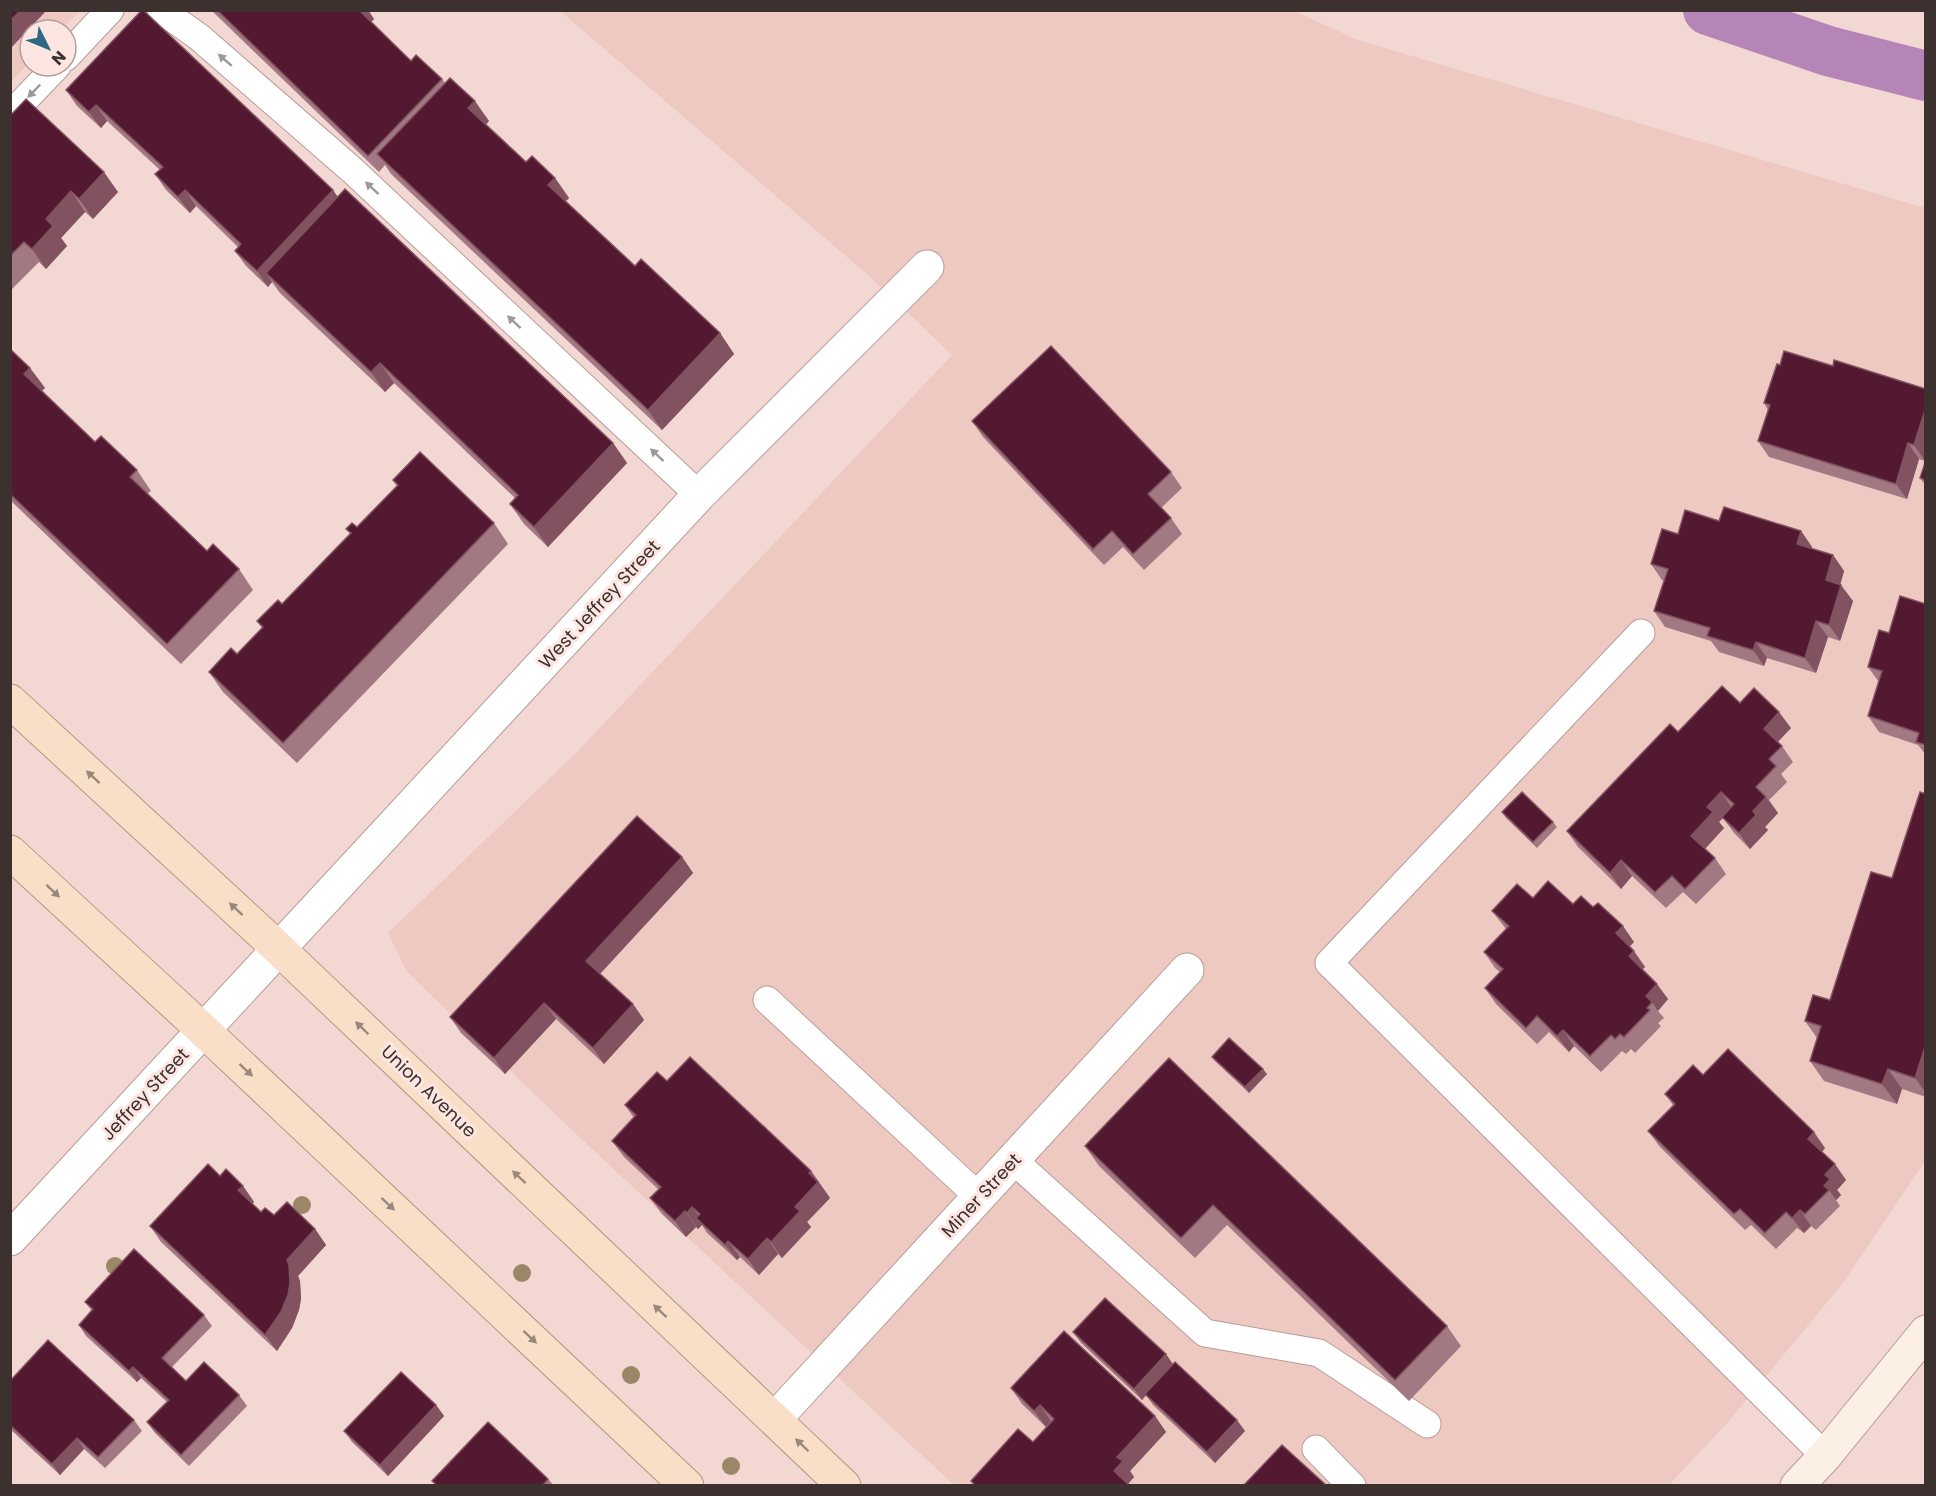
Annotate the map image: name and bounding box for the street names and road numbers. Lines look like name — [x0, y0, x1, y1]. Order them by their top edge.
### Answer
street label: West Jeffrey Street — [533, 534, 665, 674]
street label: Union Avenue — [376, 1039, 482, 1143]
street label: Jeffrey Street — [96, 1042, 194, 1146]
street label: Miner Street — [935, 1147, 1027, 1243]

